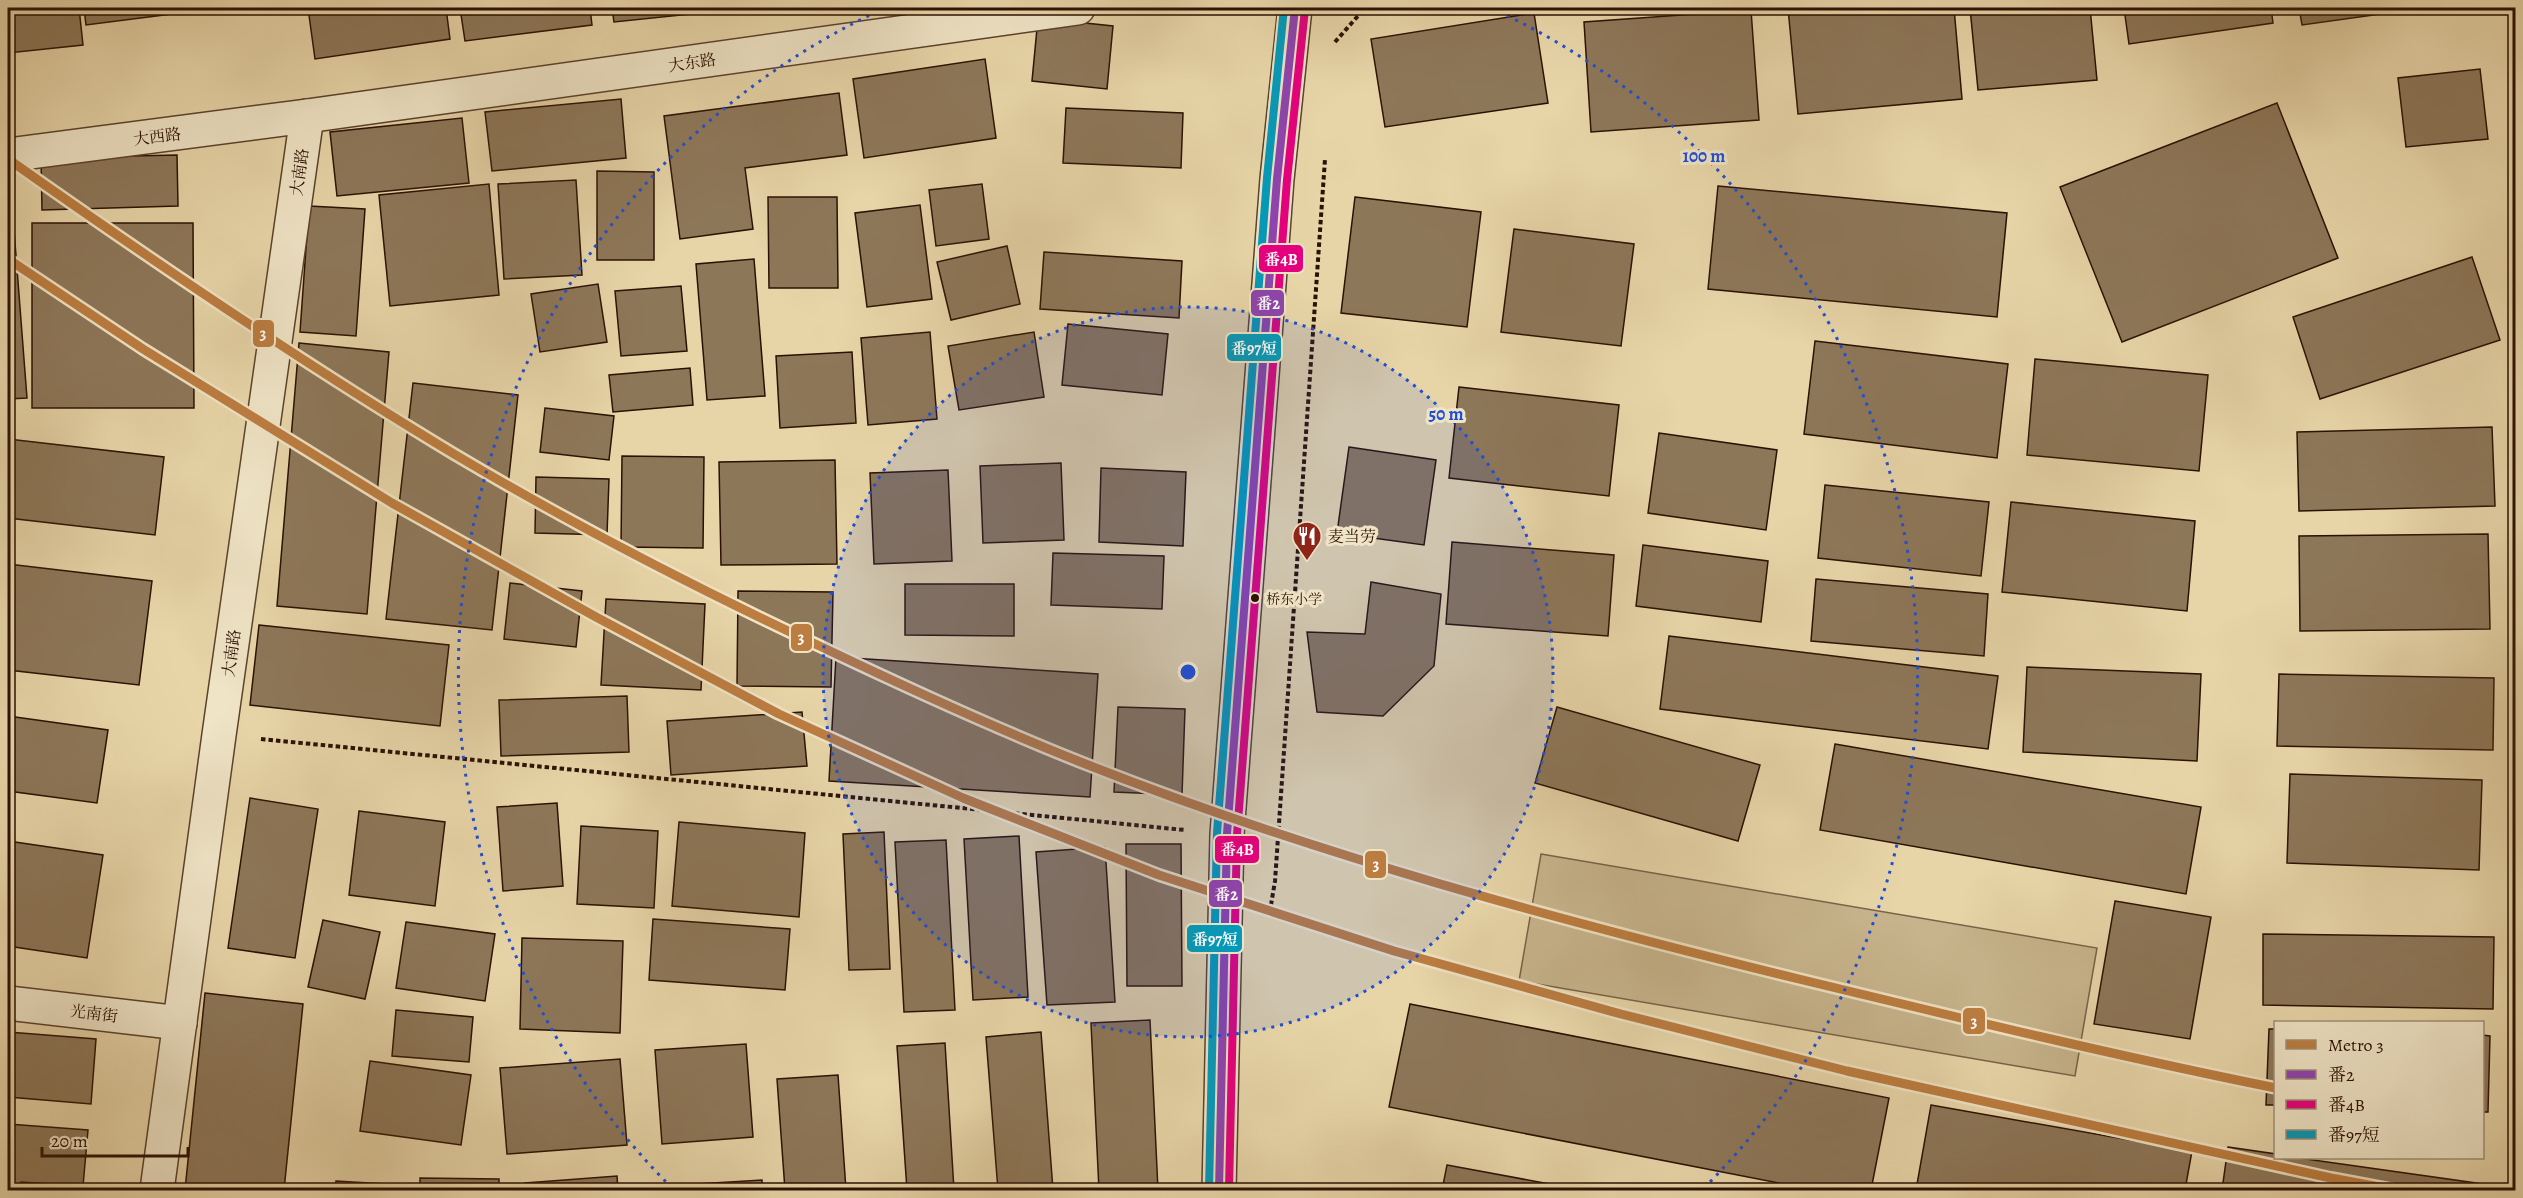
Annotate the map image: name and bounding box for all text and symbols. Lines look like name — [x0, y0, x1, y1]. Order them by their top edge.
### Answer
street label: 大东路 — [667, 49, 717, 77]
street label: 大西路 — [132, 123, 182, 151]
text: 100 m — [1683, 144, 1725, 168]
street label: 大南路 — [286, 147, 314, 197]
line badge: 番4B — [1258, 244, 1304, 273]
text: 番4B — [1264, 249, 1298, 271]
line badge: 番2 — [1250, 289, 1285, 317]
text: 番2 — [1256, 293, 1280, 315]
line badge: 3 — [252, 319, 275, 348]
text: 3 — [260, 323, 267, 345]
line badge: 番97短 — [1226, 333, 1282, 362]
text: 番97短 — [1231, 338, 1277, 360]
text: 50 m — [1429, 402, 1463, 426]
restaurant icon: 麦当劳 — [1291, 520, 1323, 562]
place label: 麦当劳 — [1328, 526, 1376, 548]
place label: 桥东小学 — [1266, 590, 1322, 609]
marker: 桥东小学 — [1249, 592, 1261, 604]
line badge: 3 — [790, 623, 813, 652]
text: 3 — [798, 627, 805, 649]
street label: 大南路 — [218, 628, 246, 678]
centre of rings — [1178, 662, 1198, 682]
line badge: 番4B — [1214, 835, 1260, 864]
text: 番4B — [1220, 839, 1254, 861]
line badge: 3 — [1364, 850, 1387, 879]
text: 3 — [1373, 854, 1380, 876]
line badge: 番2 — [1208, 879, 1243, 908]
text: 番2 — [1214, 884, 1238, 906]
line badge: 番97短 — [1186, 924, 1243, 953]
text: 番97短 — [1192, 929, 1238, 951]
street label: 光南街 — [69, 1000, 119, 1028]
line badge: 3 — [1962, 1007, 1986, 1035]
text: 3 — [1971, 1011, 1978, 1033]
legend — [2274, 1021, 2484, 1159]
text: Metro 3 — [2328, 1033, 2384, 1057]
text: 番2 — [2328, 1063, 2355, 1087]
text: 番4B — [2328, 1093, 2365, 1117]
scale bar — [42, 1120, 188, 1158]
text: 番97短 — [2328, 1123, 2380, 1147]
text: 20 m — [51, 1129, 88, 1153]

